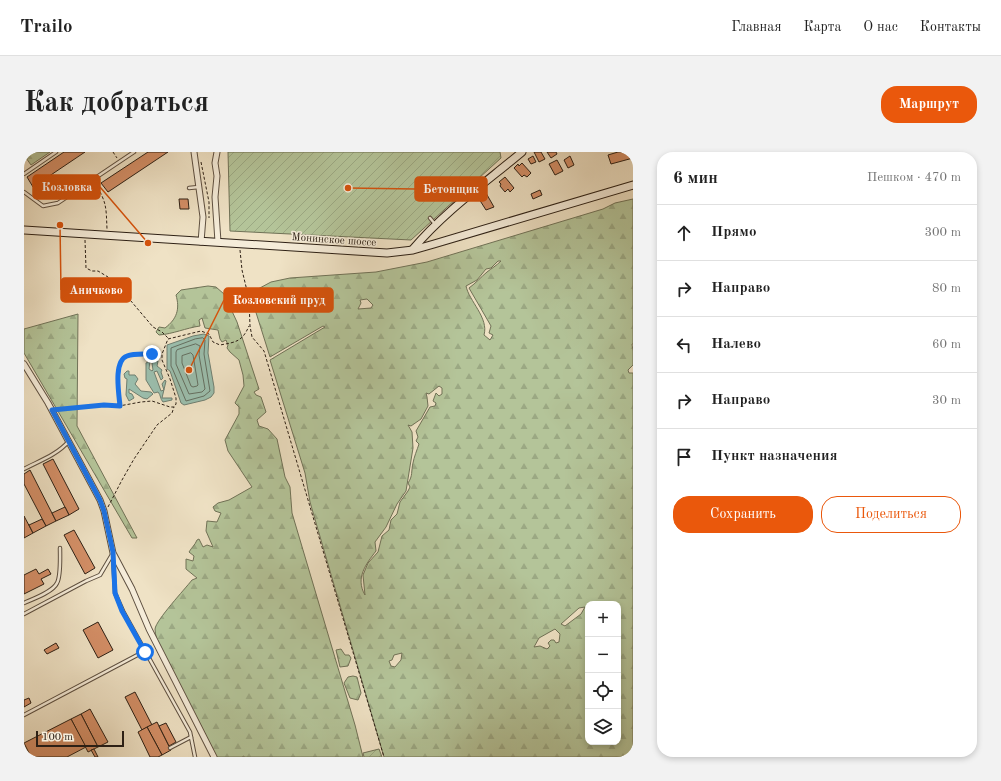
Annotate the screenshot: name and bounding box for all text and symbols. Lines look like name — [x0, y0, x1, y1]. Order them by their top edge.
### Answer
text: Trailo — [20, 18, 73, 37]
text: Главная — [731, 20, 781, 34]
text: Карта — [803, 20, 841, 34]
text: О нас — [863, 20, 898, 34]
text: Контакты — [920, 20, 981, 34]
button: Маршрут — [881, 86, 977, 123]
text: Как добраться — [24, 90, 209, 118]
text: 6 мин — [673, 170, 718, 187]
text: Пешком · 470 m — [867, 171, 961, 184]
callout: Козловка — [33, 175, 100, 199]
callout: Бетонщик — [415, 177, 487, 201]
text: Козловка — [42, 182, 92, 194]
text: Бетонщик — [423, 184, 480, 196]
icon: ahead — [673, 222, 695, 244]
text: Прямо — [711, 225, 757, 240]
text: 300 m — [924, 226, 961, 239]
street label: Монинское шоссе — [291, 232, 377, 249]
callout: Аничково — [61, 278, 131, 302]
icon: right — [673, 278, 695, 300]
text: Направо — [711, 281, 770, 296]
text: 80 m — [932, 282, 961, 295]
text: Аничково — [69, 285, 123, 297]
callout: Козловский пруд — [224, 288, 333, 312]
text: Козловский пруд — [233, 295, 325, 307]
icon: left — [673, 334, 695, 356]
text: Налево — [711, 337, 761, 352]
text: 60 m — [932, 338, 961, 351]
route end — [143, 345, 161, 363]
icon: right — [673, 390, 695, 412]
text: Направо — [711, 393, 770, 408]
text: 30 m — [932, 394, 961, 407]
icon: arrive — [673, 446, 695, 468]
text: Пункт назначения — [711, 449, 838, 464]
button: Сохранить — [673, 496, 813, 533]
button: Поделиться — [821, 496, 961, 533]
map controls — [585, 601, 621, 745]
button: + — [585, 601, 621, 637]
button: − — [585, 637, 621, 673]
route start — [136, 643, 154, 661]
button: locate — [585, 673, 621, 709]
button: layers — [585, 709, 621, 745]
scale bar — [36, 729, 124, 748]
text: 100 m — [42, 732, 73, 743]

